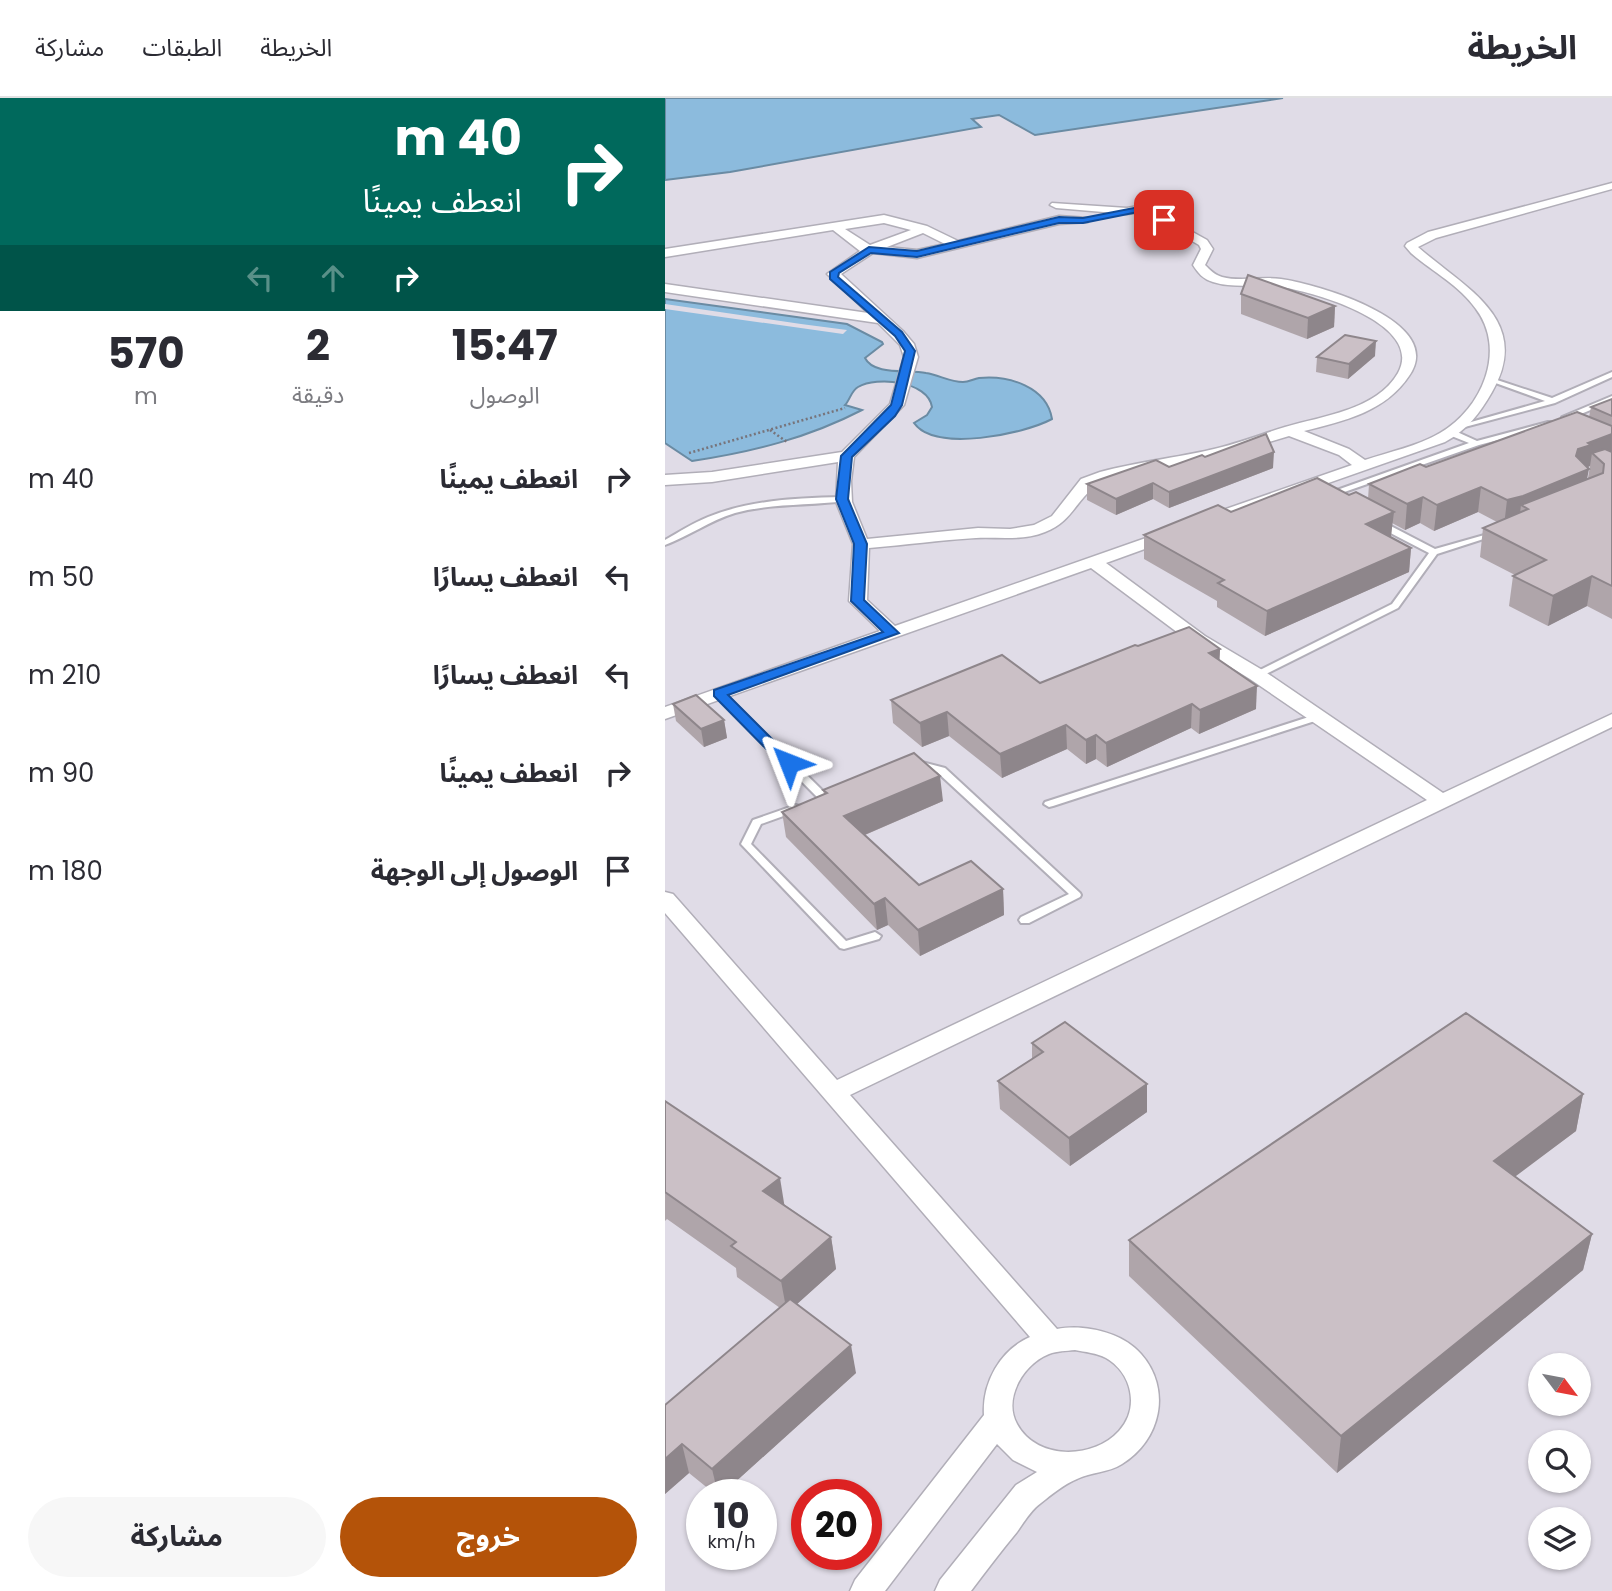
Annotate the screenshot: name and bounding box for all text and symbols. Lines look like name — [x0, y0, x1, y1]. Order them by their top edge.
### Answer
text: الخريطة — [1467, 24, 1577, 71]
text: مشاركة — [35, 31, 104, 64]
text: الطبقات — [142, 31, 222, 64]
text: الخريطة — [260, 31, 332, 64]
text: 40 m — [395, 104, 522, 172]
icon: right — [546, 126, 637, 217]
text: انعطف يمينًا — [362, 178, 522, 223]
pin — [1134, 190, 1194, 250]
icon: arrive — [1145, 201, 1183, 239]
icon: left — [241, 259, 279, 297]
icon: ahead — [314, 259, 352, 297]
icon: right — [387, 259, 425, 297]
text: 2 — [306, 316, 330, 375]
text: 15:47 — [452, 316, 558, 375]
text: 570 — [107, 324, 185, 383]
text: دقيقة — [292, 379, 344, 411]
text: الوصول — [470, 379, 540, 411]
text: m — [134, 380, 158, 412]
icon: right — [599, 460, 637, 498]
text: 40 m — [28, 461, 94, 497]
text: انعطف يمينًا — [440, 461, 578, 497]
icon: left — [599, 558, 637, 596]
text: 50 m — [28, 559, 94, 595]
text: انعطف يسارًا — [433, 559, 578, 595]
icon: left — [599, 656, 637, 694]
text: 210 m — [28, 657, 101, 693]
text: انعطف يسارًا — [433, 657, 578, 693]
position arrow — [752, 726, 826, 800]
icon: right — [599, 754, 637, 792]
text: 90 m — [28, 755, 94, 791]
text: انعطف يمينًا — [440, 755, 578, 791]
icon: arrive — [599, 852, 637, 890]
text: 180 m — [28, 853, 103, 889]
text: الوصول إلى الوجهة — [371, 853, 578, 889]
north arrow — [1528, 1353, 1591, 1416]
map controls — [1528, 1353, 1591, 1570]
button: search — [1528, 1430, 1591, 1493]
speed limit sign: 20 — [791, 1479, 882, 1570]
text: 10 — [714, 1491, 749, 1540]
button: مشاركة — [28, 1497, 326, 1577]
button: خروج — [340, 1497, 637, 1577]
button: layers — [1528, 1507, 1591, 1570]
text: km/h — [708, 1529, 755, 1554]

